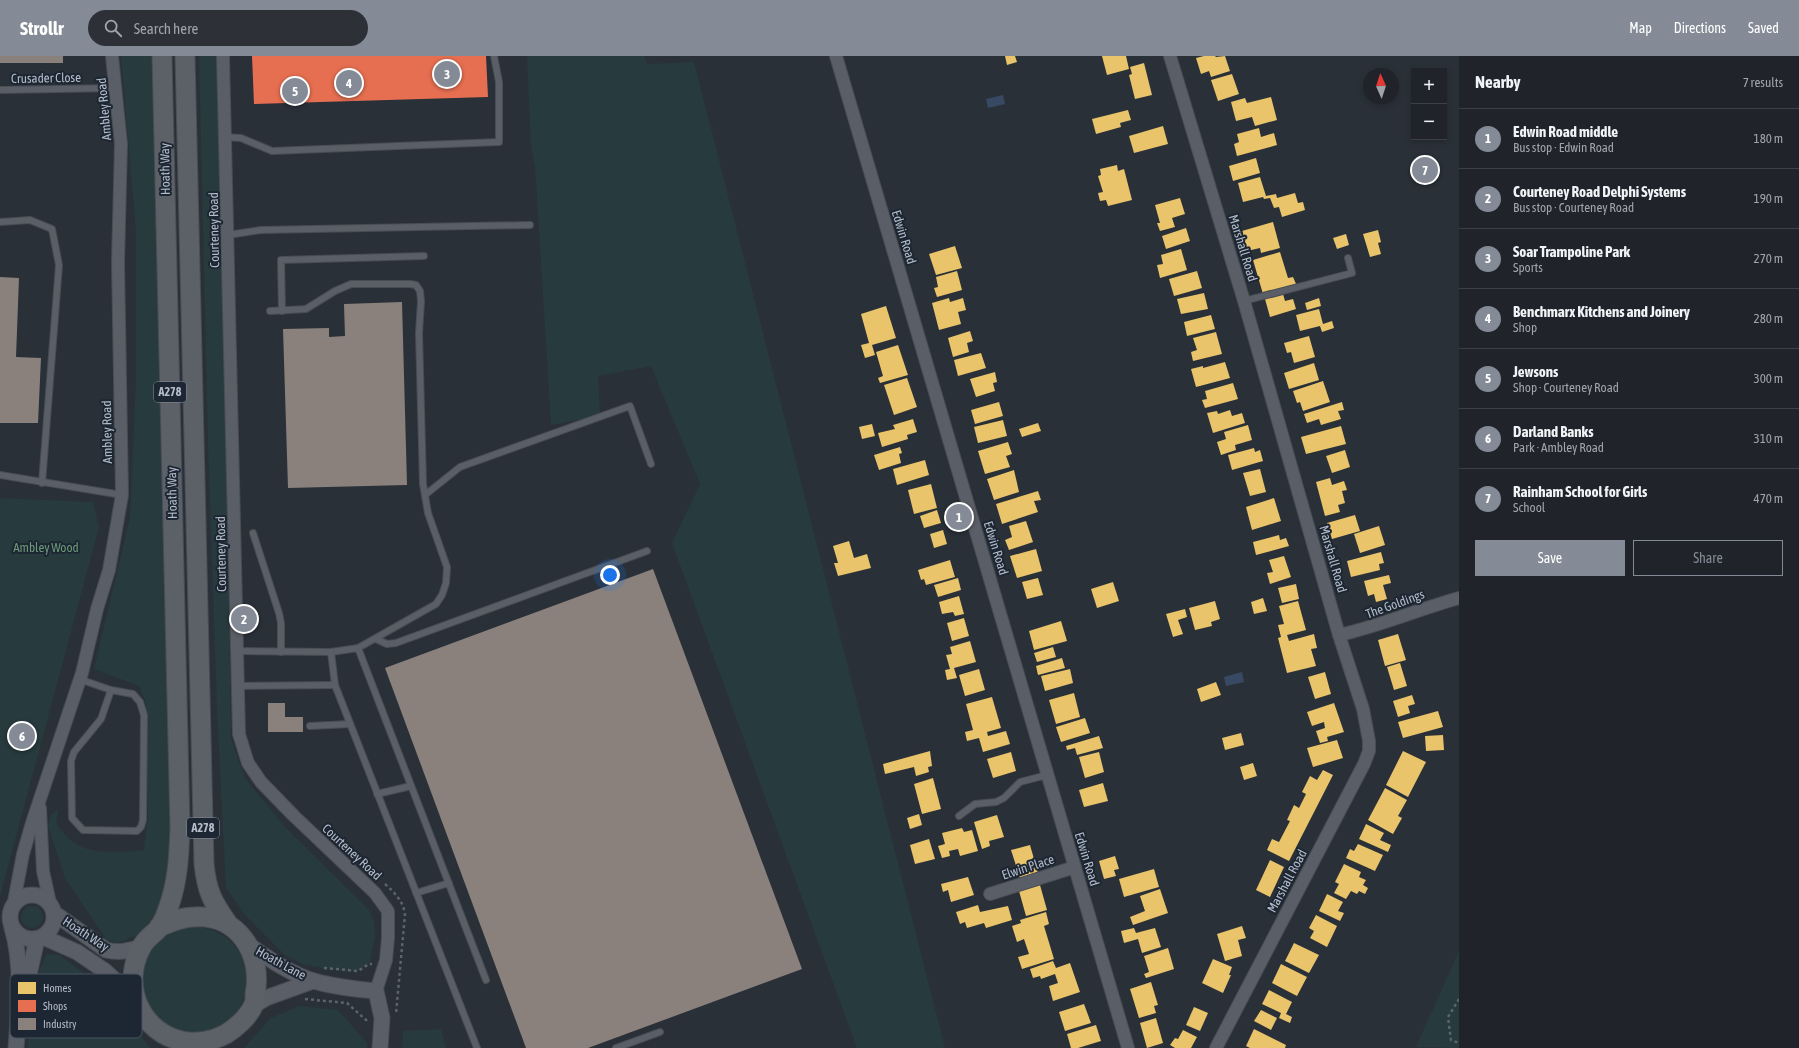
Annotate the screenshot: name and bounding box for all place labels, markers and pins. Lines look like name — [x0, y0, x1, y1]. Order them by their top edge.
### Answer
pin: 3 — [434, 59, 460, 89]
pin: 4 — [336, 68, 362, 98]
pin: 5 — [282, 76, 308, 106]
pin: 7 — [1412, 155, 1438, 185]
pin: 1 — [946, 502, 972, 532]
pin: 2 — [231, 604, 257, 634]
pin: 6 — [9, 721, 35, 751]

